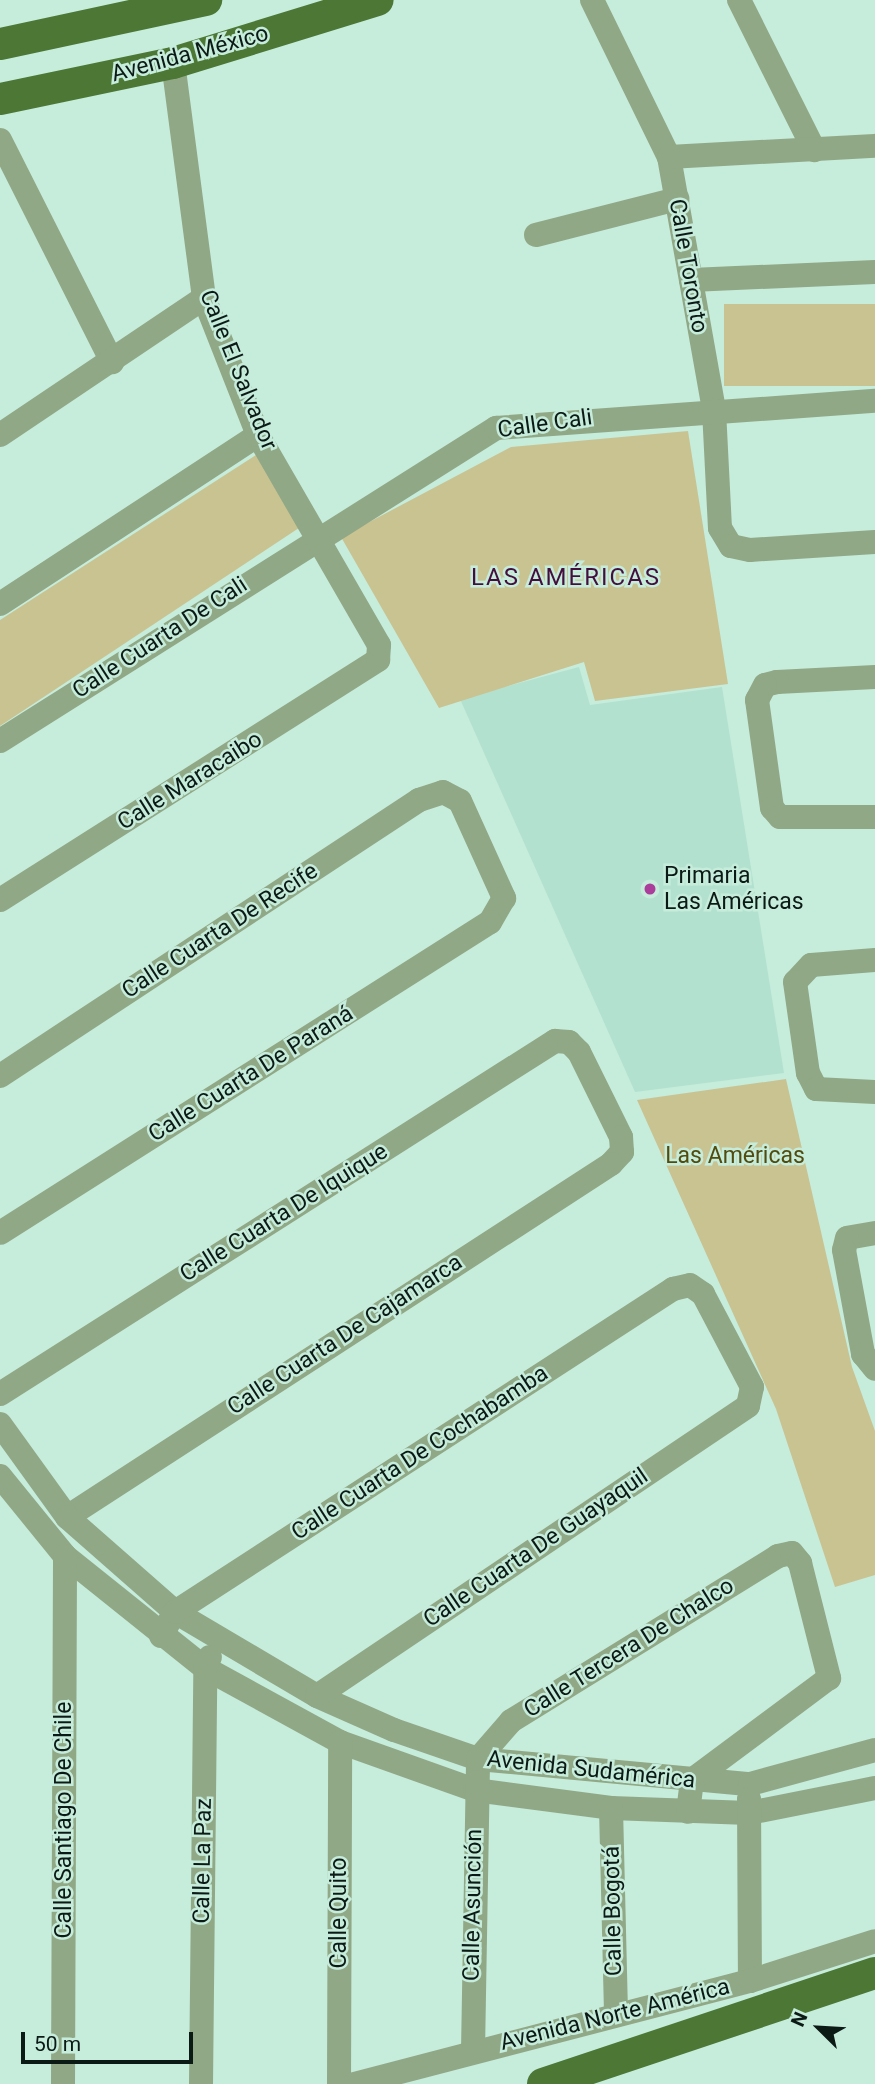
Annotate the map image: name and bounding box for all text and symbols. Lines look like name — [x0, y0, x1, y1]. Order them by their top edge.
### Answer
street label: Avenida México — [108, 20, 272, 88]
street label: Calle Toronto — [663, 197, 713, 335]
street label: Calle El Salvador — [193, 286, 283, 454]
street label: Calle Cali — [496, 404, 594, 444]
district label: LAS AMÉRICAS — [472, 564, 660, 592]
street label: Calle Cuarta De Cali — [68, 571, 252, 705]
street label: Calle Maracaibo — [113, 726, 267, 836]
street label: Calle Cuarta De Recife — [117, 857, 323, 1005]
place label: Primaria Las Américas — [664, 862, 804, 916]
marker: Primaria Las Américas — [642, 881, 658, 897]
street label: Calle Cuarta De Paraná — [144, 1000, 358, 1148]
street label: Calle Cuarta De Iquique — [175, 1138, 393, 1288]
park label: Las Américas — [665, 1142, 805, 1170]
street label: Calle Cuarta De Cajamarca — [223, 1249, 467, 1421]
street label: Calle Cuarta De Cochabamba — [287, 1360, 553, 1546]
street label: Calle Cuarta De Guayaquil — [419, 1463, 653, 1633]
street label: Calle Tercera De Chalco — [519, 1572, 739, 1724]
street label: Calle Santiago De Chile — [50, 1702, 78, 1938]
street label: Avenida Sudamérica — [486, 1745, 696, 1795]
street label: Calle La Paz — [188, 1798, 218, 1924]
street label: Calle Asunción — [458, 1829, 488, 1981]
street label: Calle Bogotá — [598, 1846, 628, 1976]
street label: Calle Quito — [325, 1857, 353, 1969]
street label: Avenida Norte América — [497, 1973, 733, 2057]
north arrow — [784, 1993, 854, 2063]
text: N — [786, 2008, 813, 2030]
scale bar — [24, 2018, 196, 2062]
text: 50 m — [34, 2032, 81, 2056]

